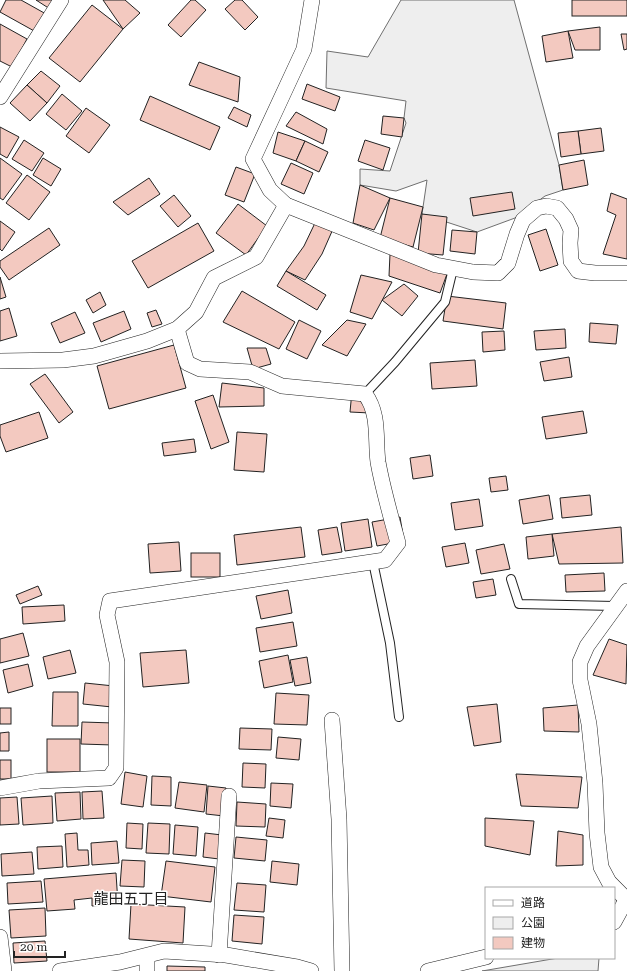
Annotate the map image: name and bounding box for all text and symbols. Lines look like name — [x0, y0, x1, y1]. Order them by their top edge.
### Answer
legend — [485, 887, 615, 959]
district label: 龍田五丁目 — [93, 890, 169, 908]
text: 道路 — [521, 896, 545, 910]
text: 公園 — [521, 916, 545, 930]
scale bar — [14, 933, 65, 959]
text: 建物 — [521, 936, 545, 950]
text: 20 m — [20, 940, 47, 954]

